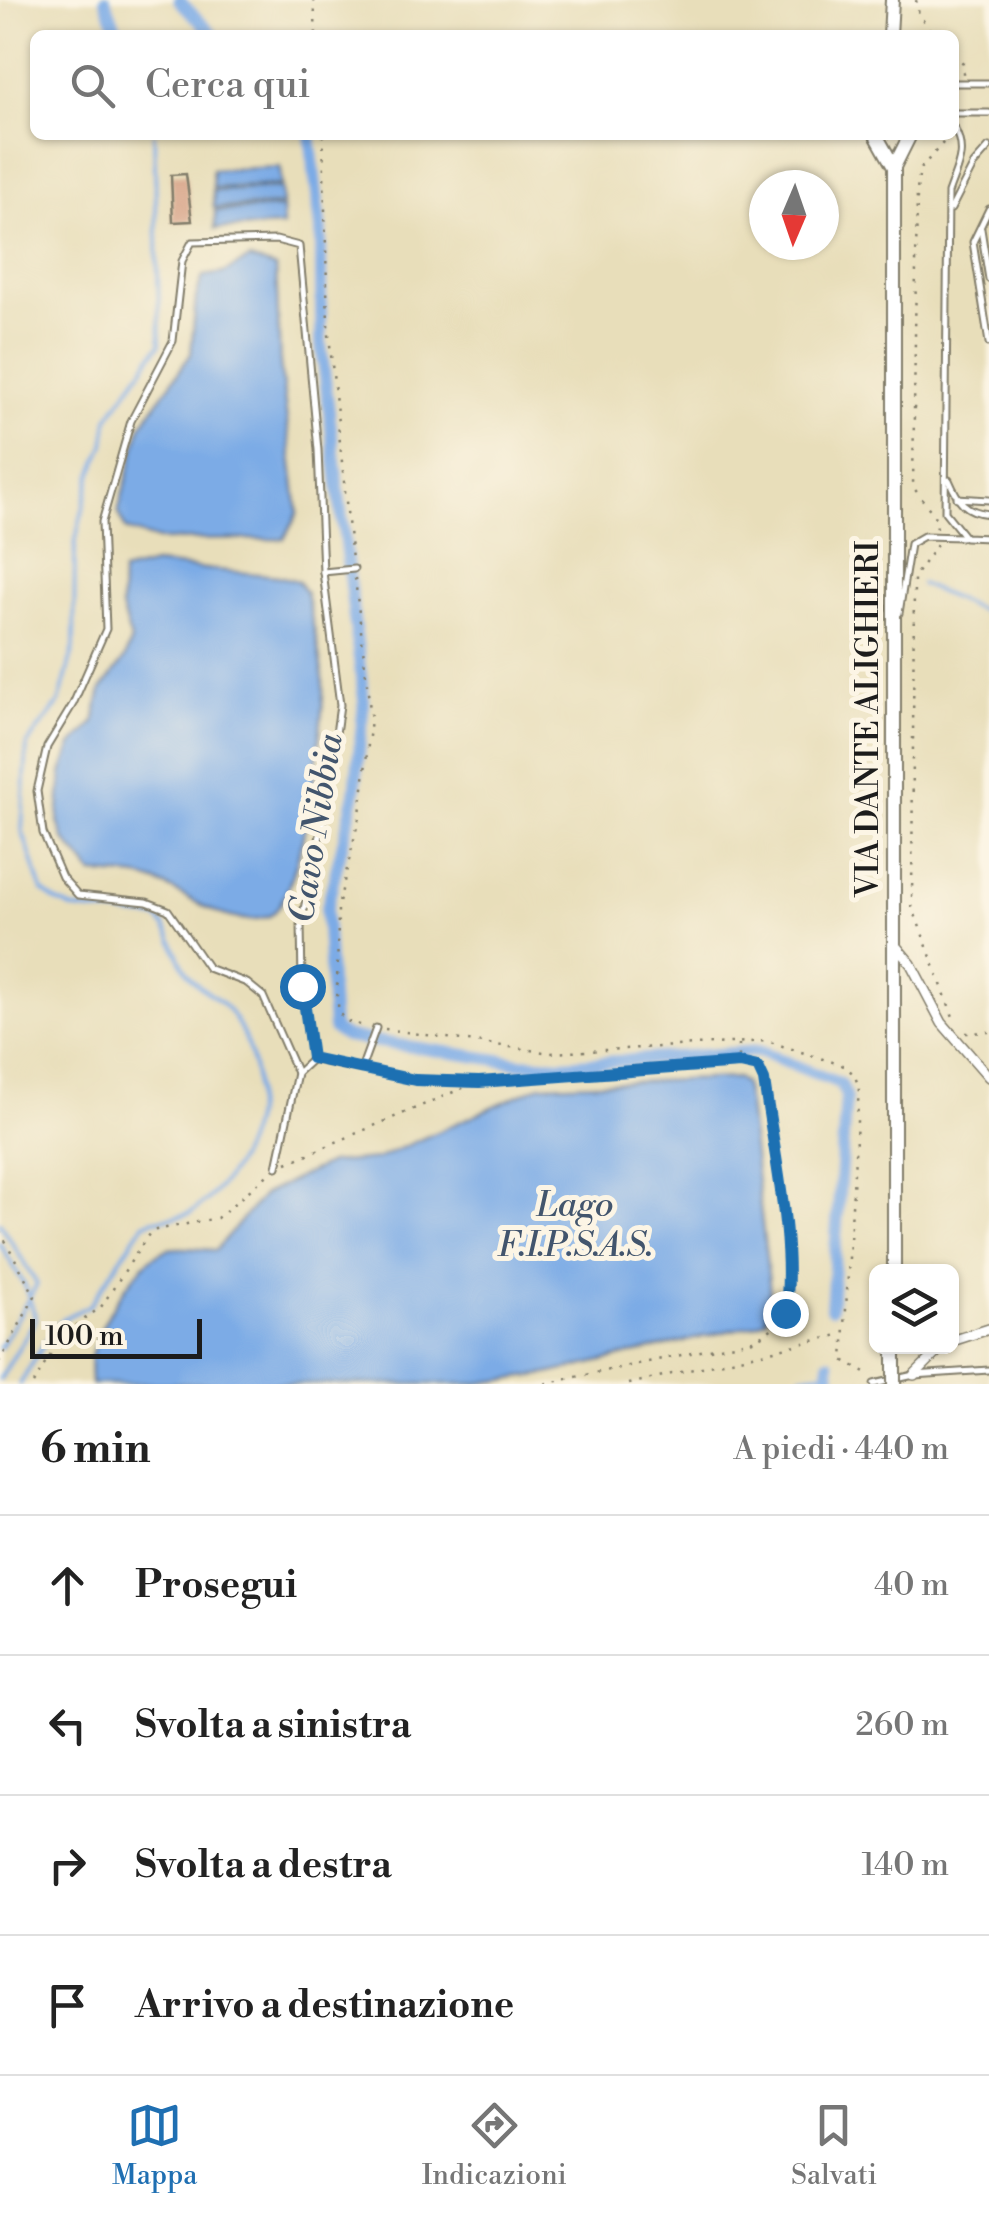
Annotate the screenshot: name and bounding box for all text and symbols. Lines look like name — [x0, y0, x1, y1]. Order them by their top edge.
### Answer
search box — [30, 30, 959, 140]
icon: search — [65, 58, 120, 113]
text: Cerca qui — [145, 62, 310, 109]
north arrow — [749, 170, 839, 260]
street label: VIA DANTE ALIGHIERI — [848, 541, 888, 898]
water label: Cavo Nibbia — [280, 730, 353, 926]
route start — [280, 964, 326, 1010]
water label: Lago F.I.P.S.A.S. — [497, 1184, 653, 1267]
map controls — [869, 1264, 959, 1354]
button: layers — [869, 1264, 959, 1354]
route end — [763, 1291, 809, 1337]
scale bar — [30, 1314, 202, 1358]
text: 100 m — [45, 1319, 124, 1354]
text: 6 min — [40, 1423, 151, 1476]
text: A piedi · 440 m — [733, 1429, 949, 1469]
icon: ahead — [40, 1558, 95, 1613]
text: Prosegui — [135, 1562, 297, 1609]
text: 40 m — [874, 1565, 949, 1605]
icon: left — [40, 1698, 95, 1753]
text: Svolta a sinistra — [135, 1702, 411, 1749]
text: 260 m — [856, 1705, 949, 1745]
icon: right — [40, 1838, 95, 1893]
text: Svolta a destra — [135, 1842, 392, 1889]
text: 140 m — [862, 1845, 949, 1885]
icon: arrive — [40, 1978, 95, 2033]
text: Arrivo a destinazione — [135, 1982, 514, 2029]
tab: Mappa — [112, 2098, 198, 2193]
tab: Indicazioni — [422, 2098, 567, 2193]
tab: Salvati — [791, 2098, 877, 2193]

